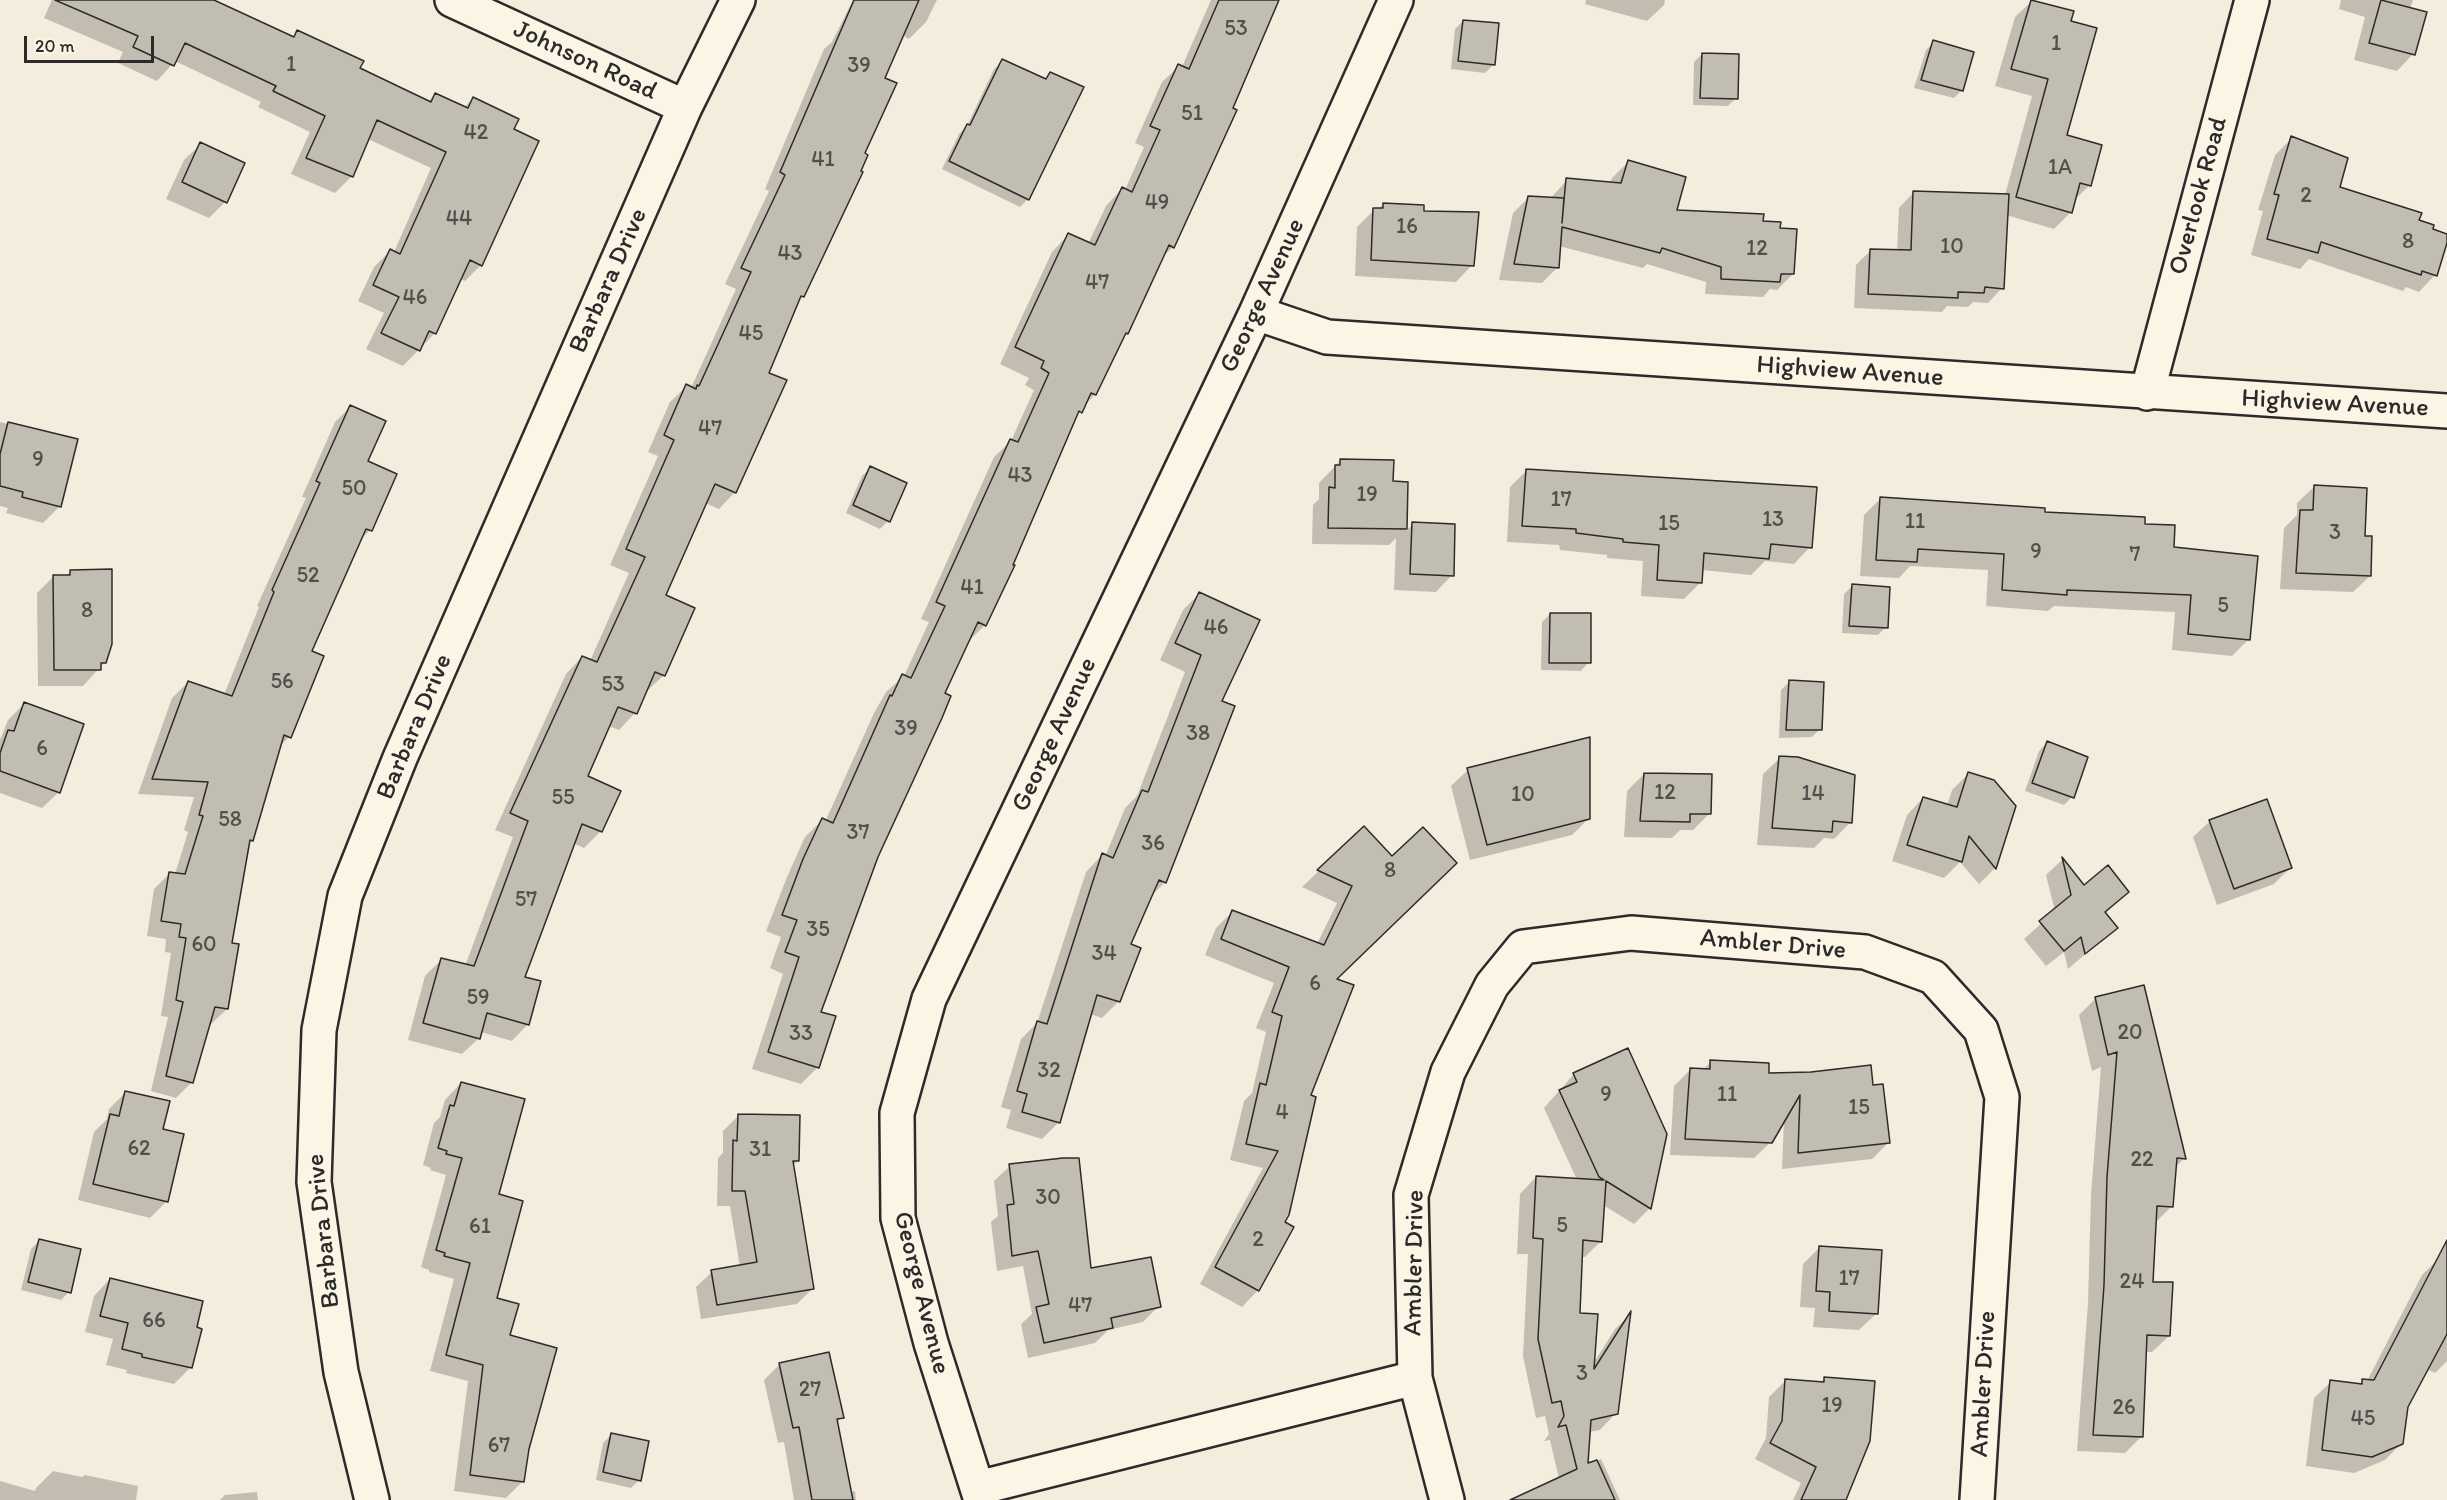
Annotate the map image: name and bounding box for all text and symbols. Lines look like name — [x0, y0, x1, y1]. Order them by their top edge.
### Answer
street label: Johnson Road — [508, 14, 662, 108]
house number: 53 — [1224, 16, 1248, 42]
scale bar — [27, 24, 158, 62]
house number: 1 — [2051, 31, 2061, 57]
text: 20 m — [35, 35, 75, 57]
house number: 1 — [286, 52, 296, 78]
house number: 39 — [847, 53, 871, 79]
house number: 51 — [1181, 101, 1203, 127]
street label: Overlook Road — [2163, 114, 2235, 278]
house number: 42 — [464, 120, 488, 146]
house number: 41 — [811, 147, 835, 173]
house number: 1A — [2048, 155, 2072, 181]
house number: 2 — [2300, 183, 2312, 209]
house number: 49 — [1145, 190, 1169, 216]
street label: Barbara Drive — [563, 204, 655, 358]
house number: 44 — [446, 206, 472, 232]
street label: George Avenue — [1214, 214, 1312, 378]
house number: 16 — [1396, 214, 1418, 240]
house number: 8 — [2402, 229, 2414, 255]
house number: 10 — [1940, 234, 1964, 260]
house number: 12 — [1746, 236, 1768, 262]
house number: 43 — [777, 241, 803, 267]
house number: 47 — [1085, 270, 1109, 296]
house number: 46 — [403, 285, 427, 311]
house number: 45 — [739, 321, 763, 347]
street label: Highview Avenue — [1755, 350, 1945, 394]
street label: Highview Avenue — [2241, 384, 2429, 424]
house number: 47 — [698, 416, 722, 442]
house number: 9 — [32, 447, 44, 473]
house number: 43 — [1007, 463, 1033, 489]
house number: 50 — [341, 476, 367, 502]
house number: 19 — [1356, 482, 1378, 508]
house number: 17 — [1550, 487, 1572, 513]
house number: 13 — [1762, 507, 1784, 533]
house number: 11 — [1905, 509, 1925, 535]
house number: 15 — [1658, 511, 1680, 537]
house number: 3 — [2329, 520, 2341, 546]
house number: 9 — [2030, 539, 2042, 565]
house number: 7 — [2130, 542, 2140, 568]
house number: 52 — [296, 563, 320, 589]
house number: 41 — [960, 575, 984, 601]
house number: 5 — [2217, 593, 2229, 619]
house number: 8 — [81, 598, 93, 624]
house number: 46 — [1204, 615, 1228, 641]
street label: Barbara Drive — [370, 649, 460, 805]
street label: George Avenue — [1006, 653, 1104, 817]
house number: 56 — [270, 669, 294, 695]
house number: 53 — [601, 672, 625, 698]
house number: 39 — [894, 716, 918, 742]
house number: 38 — [1186, 721, 1210, 747]
house number: 6 — [36, 736, 48, 762]
house number: 12 — [1654, 780, 1676, 806]
house number: 14 — [1801, 781, 1825, 807]
house number: 10 — [1511, 782, 1535, 808]
house number: 55 — [551, 785, 575, 811]
house number: 58 — [218, 807, 242, 833]
house number: 37 — [847, 820, 869, 846]
house number: 36 — [1141, 831, 1165, 857]
house number: 8 — [1384, 858, 1396, 884]
house number: 57 — [515, 887, 537, 913]
house number: 35 — [806, 917, 830, 943]
street label: Ambler Drive — [1699, 923, 1847, 967]
house number: 60 — [191, 932, 217, 958]
house number: 34 — [1091, 941, 1117, 967]
house number: 6 — [1309, 971, 1321, 997]
house number: 59 — [466, 985, 490, 1011]
house number: 20 — [2117, 1020, 2143, 1046]
house number: 33 — [789, 1021, 813, 1047]
house number: 32 — [1037, 1058, 1061, 1084]
house number: 9 — [1600, 1082, 1612, 1108]
house number: 11 — [1717, 1082, 1737, 1108]
house number: 15 — [1848, 1095, 1870, 1121]
house number: 4 — [1275, 1100, 1289, 1126]
house number: 62 — [127, 1136, 151, 1162]
house number: 31 — [749, 1137, 771, 1163]
house number: 22 — [2130, 1147, 2154, 1173]
street label: Barbara Drive — [300, 1152, 348, 1310]
house number: 30 — [1035, 1185, 1061, 1211]
street label: Ambler Drive — [1398, 1189, 1432, 1337]
street label: George Avenue — [886, 1208, 956, 1378]
house number: 5 — [1556, 1213, 1568, 1239]
house number: 61 — [469, 1214, 491, 1240]
house number: 2 — [1252, 1227, 1264, 1253]
house number: 17 — [1838, 1266, 1860, 1292]
house number: 24 — [2120, 1269, 2144, 1295]
house number: 47 — [1068, 1293, 1092, 1319]
house number: 66 — [142, 1308, 166, 1334]
street label: Ambler Drive — [1965, 1310, 2003, 1458]
house number: 3 — [1576, 1361, 1588, 1387]
house number: 27 — [799, 1377, 821, 1403]
house number: 19 — [1821, 1393, 1843, 1419]
house number: 26 — [2112, 1395, 2136, 1421]
house number: 45 — [2351, 1406, 2375, 1432]
house number: 67 — [488, 1433, 510, 1459]

